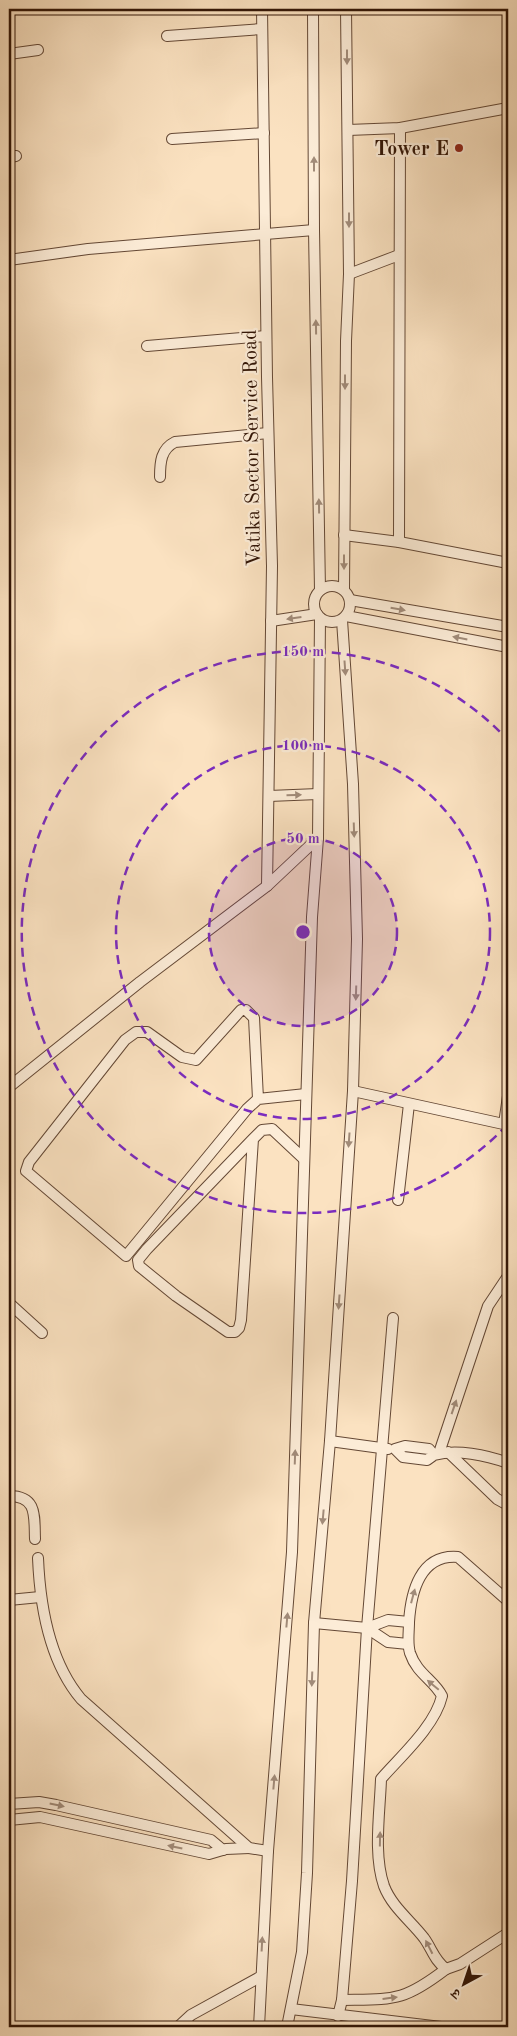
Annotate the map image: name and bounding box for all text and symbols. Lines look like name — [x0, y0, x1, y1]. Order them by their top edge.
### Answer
one-way arrow — [343, 50, 351, 66]
place label: Tower E — [374, 140, 449, 160]
marker: Tower E — [453, 142, 465, 154]
one-way arrow — [310, 156, 318, 172]
one-way arrow — [345, 212, 353, 228]
one-way arrow — [311, 318, 319, 334]
street label: Vatika Sector Service Road — [241, 329, 265, 567]
one-way arrow — [341, 375, 349, 391]
one-way arrow — [315, 498, 323, 514]
one-way arrow — [340, 555, 348, 571]
one-way arrow — [390, 605, 405, 613]
one-way arrow — [286, 614, 302, 622]
one-way arrow — [452, 633, 468, 641]
text: 150 m — [282, 645, 324, 660]
one-way arrow — [342, 661, 350, 677]
text: 100 m — [282, 739, 324, 754]
one-way arrow — [286, 791, 302, 799]
one-way arrow — [351, 823, 359, 839]
text: 50 m — [286, 832, 320, 847]
centre of rings — [294, 923, 312, 941]
one-way arrow — [351, 985, 359, 1001]
one-way arrow — [345, 1132, 353, 1148]
one-way arrow — [334, 1295, 342, 1311]
one-way arrow — [450, 1399, 458, 1414]
one-way arrow — [291, 1449, 299, 1465]
one-way arrow — [319, 1509, 327, 1525]
one-way arrow — [409, 1588, 417, 1603]
one-way arrow — [283, 1611, 291, 1627]
one-way arrow — [308, 1671, 316, 1687]
one-way arrow — [426, 1679, 439, 1690]
one-way arrow — [270, 1773, 278, 1789]
one-way arrow — [50, 1801, 65, 1809]
one-way arrow — [376, 1831, 384, 1847]
one-way arrow — [167, 1842, 183, 1850]
one-way arrow — [259, 1935, 267, 1951]
one-way arrow — [425, 1939, 433, 1954]
north arrow — [440, 1958, 490, 2008]
text: उ — [448, 1985, 464, 2001]
one-way arrow — [383, 1994, 399, 2002]

